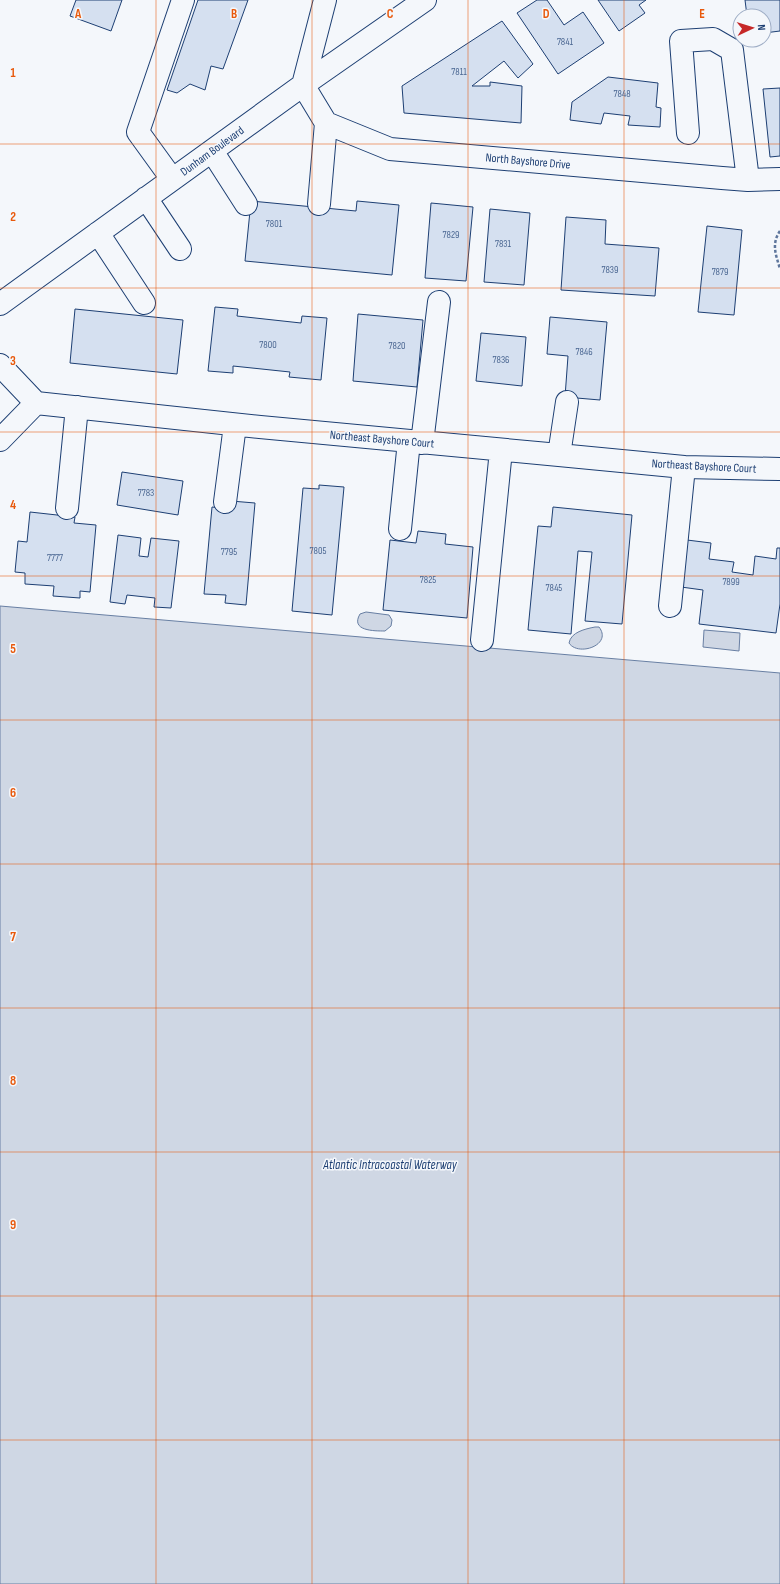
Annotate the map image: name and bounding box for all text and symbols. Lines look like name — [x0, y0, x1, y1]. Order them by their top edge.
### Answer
text: A — [74, 6, 82, 22]
text: B — [231, 6, 237, 22]
text: C — [387, 6, 394, 22]
text: D — [543, 6, 550, 22]
text: E — [699, 6, 705, 22]
north arrow — [732, 8, 772, 48]
text: N — [755, 24, 768, 31]
house number: 7841 — [557, 36, 574, 48]
text: 1 — [10, 65, 16, 81]
house number: 7811 — [451, 66, 467, 78]
house number: 7848 — [613, 88, 631, 100]
street label: Dunham Boulevard — [178, 123, 247, 180]
street label: North Bayshore Drive — [485, 150, 571, 173]
text: 2 — [10, 209, 16, 225]
house number: 7801 — [266, 218, 283, 230]
house number: 7829 — [442, 229, 460, 241]
house number: 7831 — [495, 238, 512, 250]
house number: 7839 — [602, 264, 618, 276]
house number: 7879 — [712, 266, 728, 278]
house number: 7800 — [259, 339, 277, 351]
house number: 7820 — [388, 340, 406, 352]
house number: 7846 — [575, 346, 593, 358]
text: 3 — [10, 353, 16, 369]
house number: 7836 — [493, 354, 509, 366]
street label: Northeast Bayshore Court — [329, 427, 435, 452]
street label: Northeast Bayshore Court — [651, 456, 757, 477]
house number: 7783 — [138, 487, 154, 499]
text: 4 — [10, 497, 16, 513]
house number: 7805 — [310, 545, 326, 557]
house number: 7795 — [221, 546, 237, 558]
house number: 7777 — [47, 552, 63, 564]
house number: 7825 — [420, 574, 436, 586]
house number: 7899 — [722, 576, 740, 588]
house number: 7845 — [546, 582, 562, 594]
text: 5 — [10, 641, 16, 657]
text: 6 — [10, 785, 16, 801]
text: 7 — [10, 929, 16, 945]
text: 8 — [10, 1073, 16, 1089]
water label: Atlantic Intracoastal Waterway — [322, 1157, 458, 1173]
text: 9 — [10, 1217, 16, 1233]

